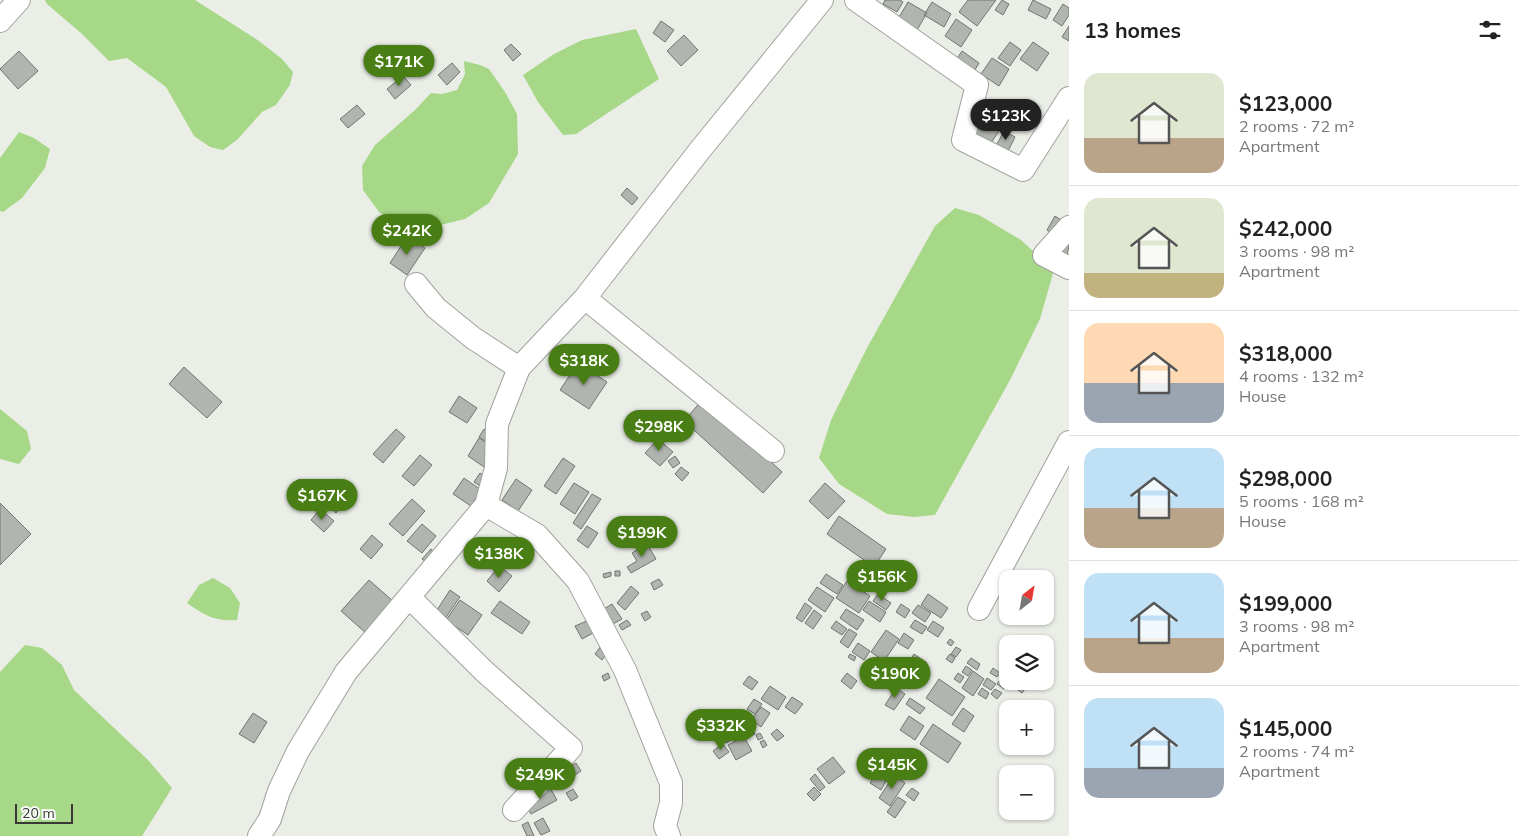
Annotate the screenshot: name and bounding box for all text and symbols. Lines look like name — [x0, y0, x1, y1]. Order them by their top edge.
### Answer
icon: filters — [1476, 16, 1504, 44]
text: 13 homes — [1084, 17, 1181, 43]
pin: $171K — [364, 44, 434, 87]
text: $171K — [374, 51, 424, 71]
text: $123,000 — [1239, 90, 1332, 116]
icon: home — [1124, 93, 1184, 153]
pin: $123K — [971, 98, 1041, 141]
text: $123K — [981, 105, 1031, 125]
text: 2 rooms · 72 m² — [1239, 116, 1354, 136]
text: Apartment — [1239, 136, 1320, 156]
pin: $242K — [372, 214, 442, 256]
text: $242,000 — [1239, 215, 1332, 241]
icon: home — [1124, 218, 1184, 278]
text: $242K — [382, 220, 432, 240]
text: 3 rooms · 98 m² — [1239, 241, 1354, 261]
text: Apartment — [1239, 261, 1320, 281]
text: $318,000 — [1239, 340, 1332, 366]
icon: home — [1124, 343, 1184, 403]
pin: $318K — [549, 344, 619, 386]
text: $318K — [559, 350, 609, 370]
text: 4 rooms · 132 m² — [1239, 366, 1364, 386]
text: House — [1239, 386, 1286, 406]
pin: $298K — [624, 410, 694, 452]
text: $298K — [634, 416, 684, 436]
text: $298,000 — [1239, 465, 1332, 491]
icon: home — [1124, 468, 1184, 528]
pin: $167K — [287, 478, 357, 521]
text: $167K — [297, 485, 347, 505]
text: 5 rooms · 168 m² — [1239, 491, 1364, 511]
text: House — [1239, 511, 1286, 531]
pin: $199K — [607, 516, 677, 558]
text: $199K — [617, 522, 667, 542]
pin: $138K — [464, 536, 534, 579]
text: $138K — [474, 543, 524, 563]
pin: $156K — [847, 560, 917, 602]
text: $156K — [857, 566, 907, 586]
north arrow — [999, 570, 1054, 625]
map controls — [999, 570, 1054, 820]
text: $199,000 — [1239, 590, 1332, 616]
icon: home — [1124, 593, 1184, 653]
text: 3 rooms · 98 m² — [1239, 616, 1354, 636]
button: layers — [999, 635, 1054, 690]
text: Apartment — [1239, 636, 1320, 656]
pin: $190K — [860, 656, 930, 699]
text: $190K — [870, 663, 920, 683]
button: + — [999, 700, 1054, 755]
pin: $332K — [686, 708, 756, 751]
text: $332K — [696, 715, 746, 735]
text: $145,000 — [1239, 715, 1332, 741]
icon: home — [1124, 718, 1184, 778]
text: 2 rooms · 74 m² — [1239, 741, 1354, 761]
pin: $145K — [857, 748, 927, 790]
text: $145K — [867, 754, 917, 774]
pin: $249K — [505, 758, 575, 800]
text: Apartment — [1239, 761, 1320, 781]
text: $249K — [515, 764, 565, 784]
button: − — [999, 765, 1054, 820]
scale bar — [15, 801, 72, 824]
text: 20 m — [22, 804, 55, 822]

